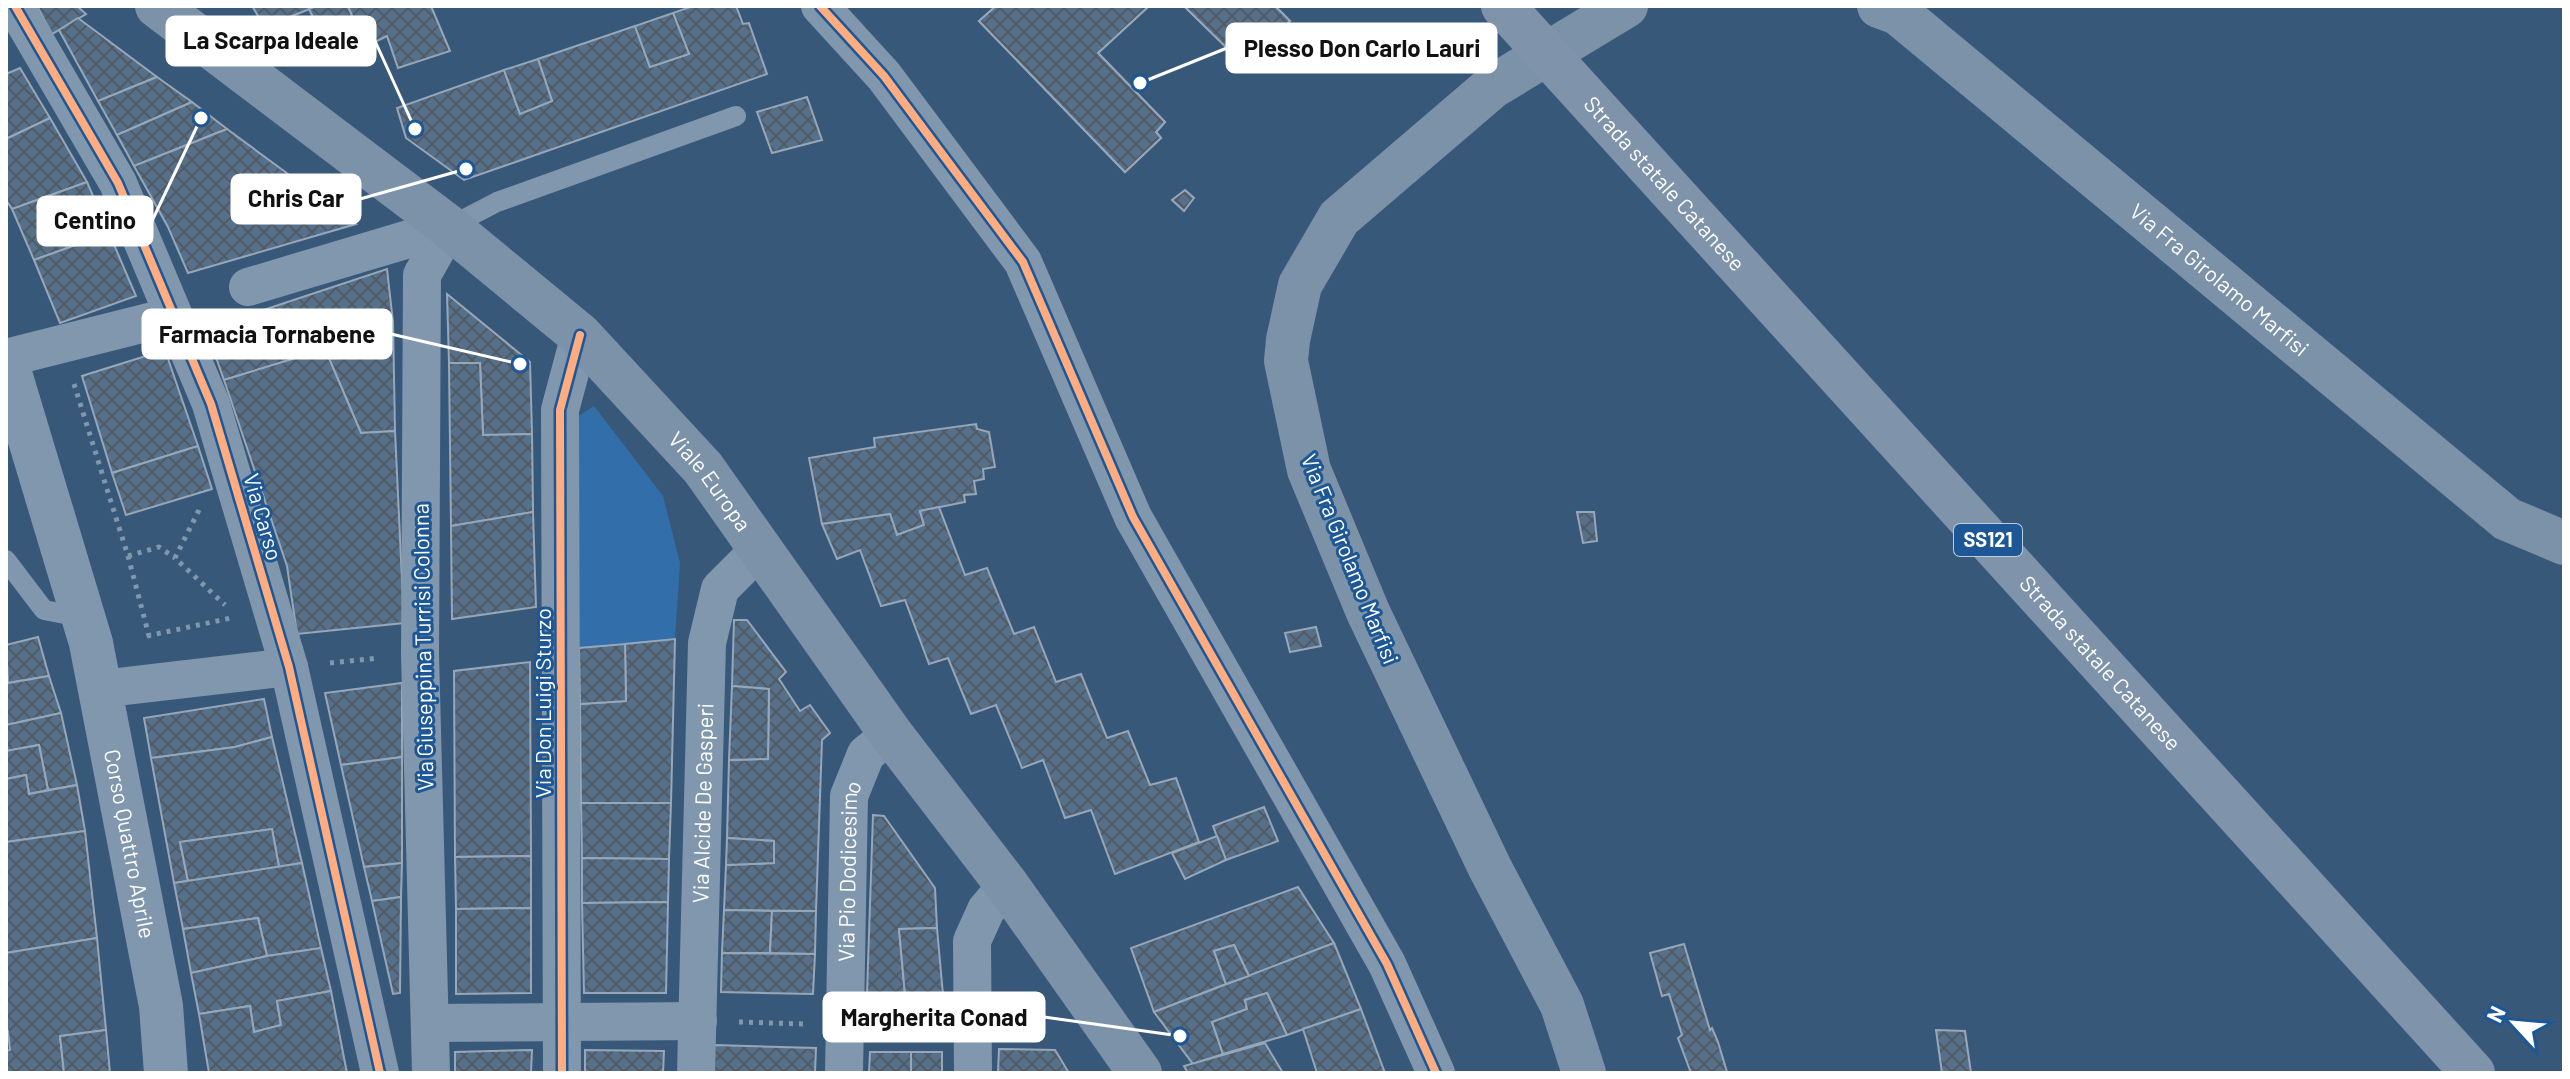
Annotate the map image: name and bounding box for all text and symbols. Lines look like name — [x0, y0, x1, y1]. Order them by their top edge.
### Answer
callout: La Scarpa Ideale — [167, 17, 375, 65]
callout: Plesso Don Carlo Lauri — [1227, 24, 1496, 72]
text: La Scarpa Ideale — [183, 25, 359, 54]
text: Plesso Don Carlo Lauri — [1244, 33, 1480, 62]
street label: Strada statale Catanese — [1579, 90, 1751, 276]
callout: Chris Car — [232, 175, 360, 223]
text: Chris Car — [248, 183, 344, 212]
callout: Centino — [38, 197, 152, 245]
street label: Via Fra Girolamo Marfisi — [2125, 197, 2315, 361]
text: Centino — [54, 205, 136, 234]
callout: Farmacia Tornabene — [143, 310, 391, 358]
text: Farmacia Tornabene — [159, 319, 375, 348]
street label: Viale Europa — [664, 426, 757, 536]
street label: Via Fra Girolamo Marfisi — [1297, 450, 1405, 668]
street label: Via Carso — [239, 470, 289, 563]
street label: Via Giuseppina Turrisi Colonna — [406, 503, 438, 791]
road number: SS121 — [1954, 524, 2022, 556]
street label: Strada statale Catanese — [2015, 570, 2187, 755]
street label: Via Don Luigi Sturzo — [529, 608, 555, 798]
street label: Via Alcide De Gasperi — [686, 703, 717, 903]
street label: Corso Quattro Aprile — [100, 747, 162, 940]
street label: Via Pio Dodicesimo — [832, 776, 866, 962]
north arrow — [2474, 983, 2554, 1063]
callout: Margherita Conad — [824, 993, 1044, 1041]
text: Margherita Conad — [840, 1002, 1028, 1031]
text: N — [2480, 1002, 2510, 1026]

